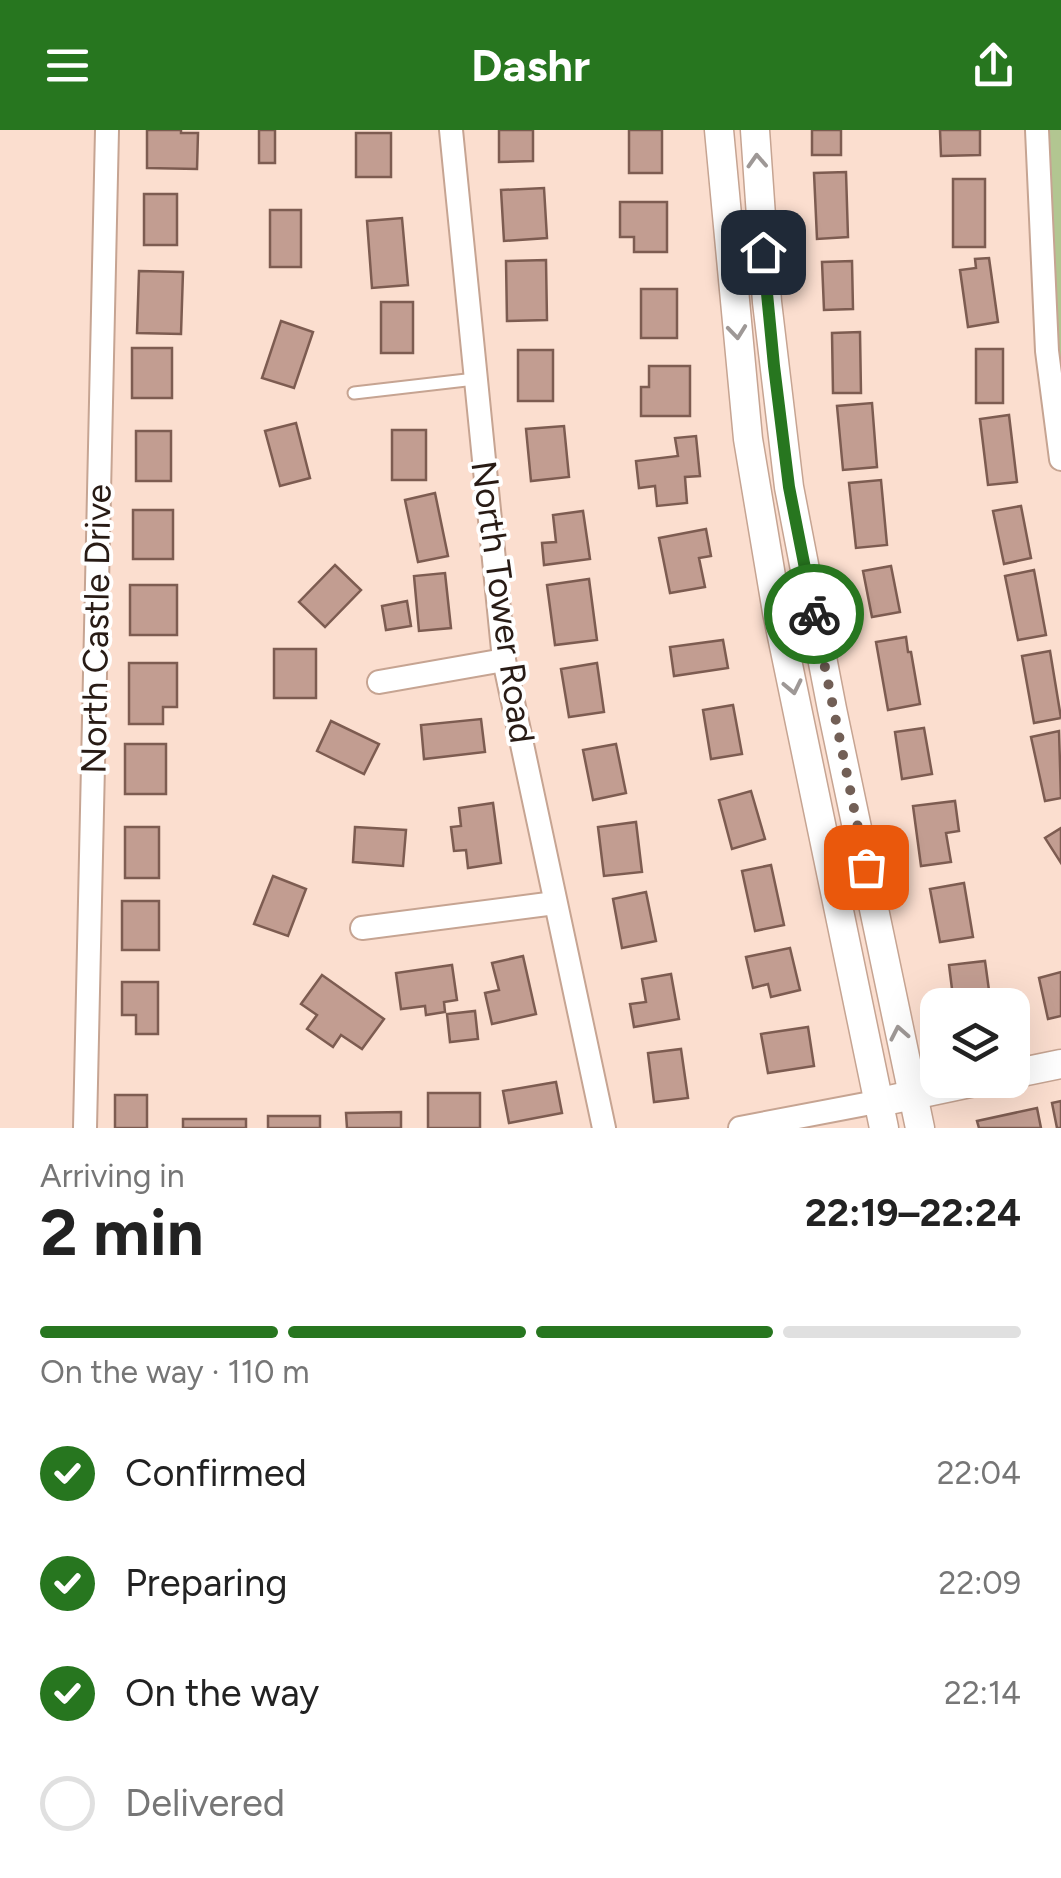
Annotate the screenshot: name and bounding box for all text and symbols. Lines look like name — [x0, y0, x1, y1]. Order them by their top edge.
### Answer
icon: menu — [40, 38, 95, 93]
text: Dashr — [471, 38, 590, 92]
icon: share — [966, 38, 1021, 93]
one-way arrow — [747, 152, 768, 168]
pin — [721, 210, 806, 295]
icon: home — [736, 225, 791, 280]
one-way arrow — [726, 324, 747, 340]
street label: North Tower Road — [462, 458, 544, 746]
street label: North Castle Drive — [72, 484, 120, 774]
courier — [764, 564, 864, 664]
icon: bike — [787, 587, 842, 642]
one-way arrow — [782, 678, 803, 695]
pin — [824, 825, 909, 910]
icon: bag — [839, 840, 894, 895]
map controls — [920, 988, 1030, 1098]
button: layers — [920, 988, 1030, 1098]
one-way arrow — [890, 1025, 911, 1042]
text: Arriving in — [40, 1157, 185, 1195]
text: 22:19–22:24 — [805, 1190, 1021, 1236]
text: 2 min — [40, 1193, 204, 1271]
text: On the way · 110 m — [40, 1353, 310, 1391]
icon: check — [40, 1446, 95, 1501]
text: Confirmed — [125, 1450, 307, 1496]
text: 22:04 — [937, 1454, 1021, 1492]
icon: check — [40, 1556, 95, 1611]
text: Preparing — [125, 1560, 287, 1606]
text: 22:09 — [939, 1564, 1021, 1602]
icon: check — [40, 1666, 95, 1721]
text: On the way — [125, 1670, 319, 1716]
text: 22:14 — [944, 1674, 1021, 1712]
text: Delivered — [125, 1780, 285, 1826]

